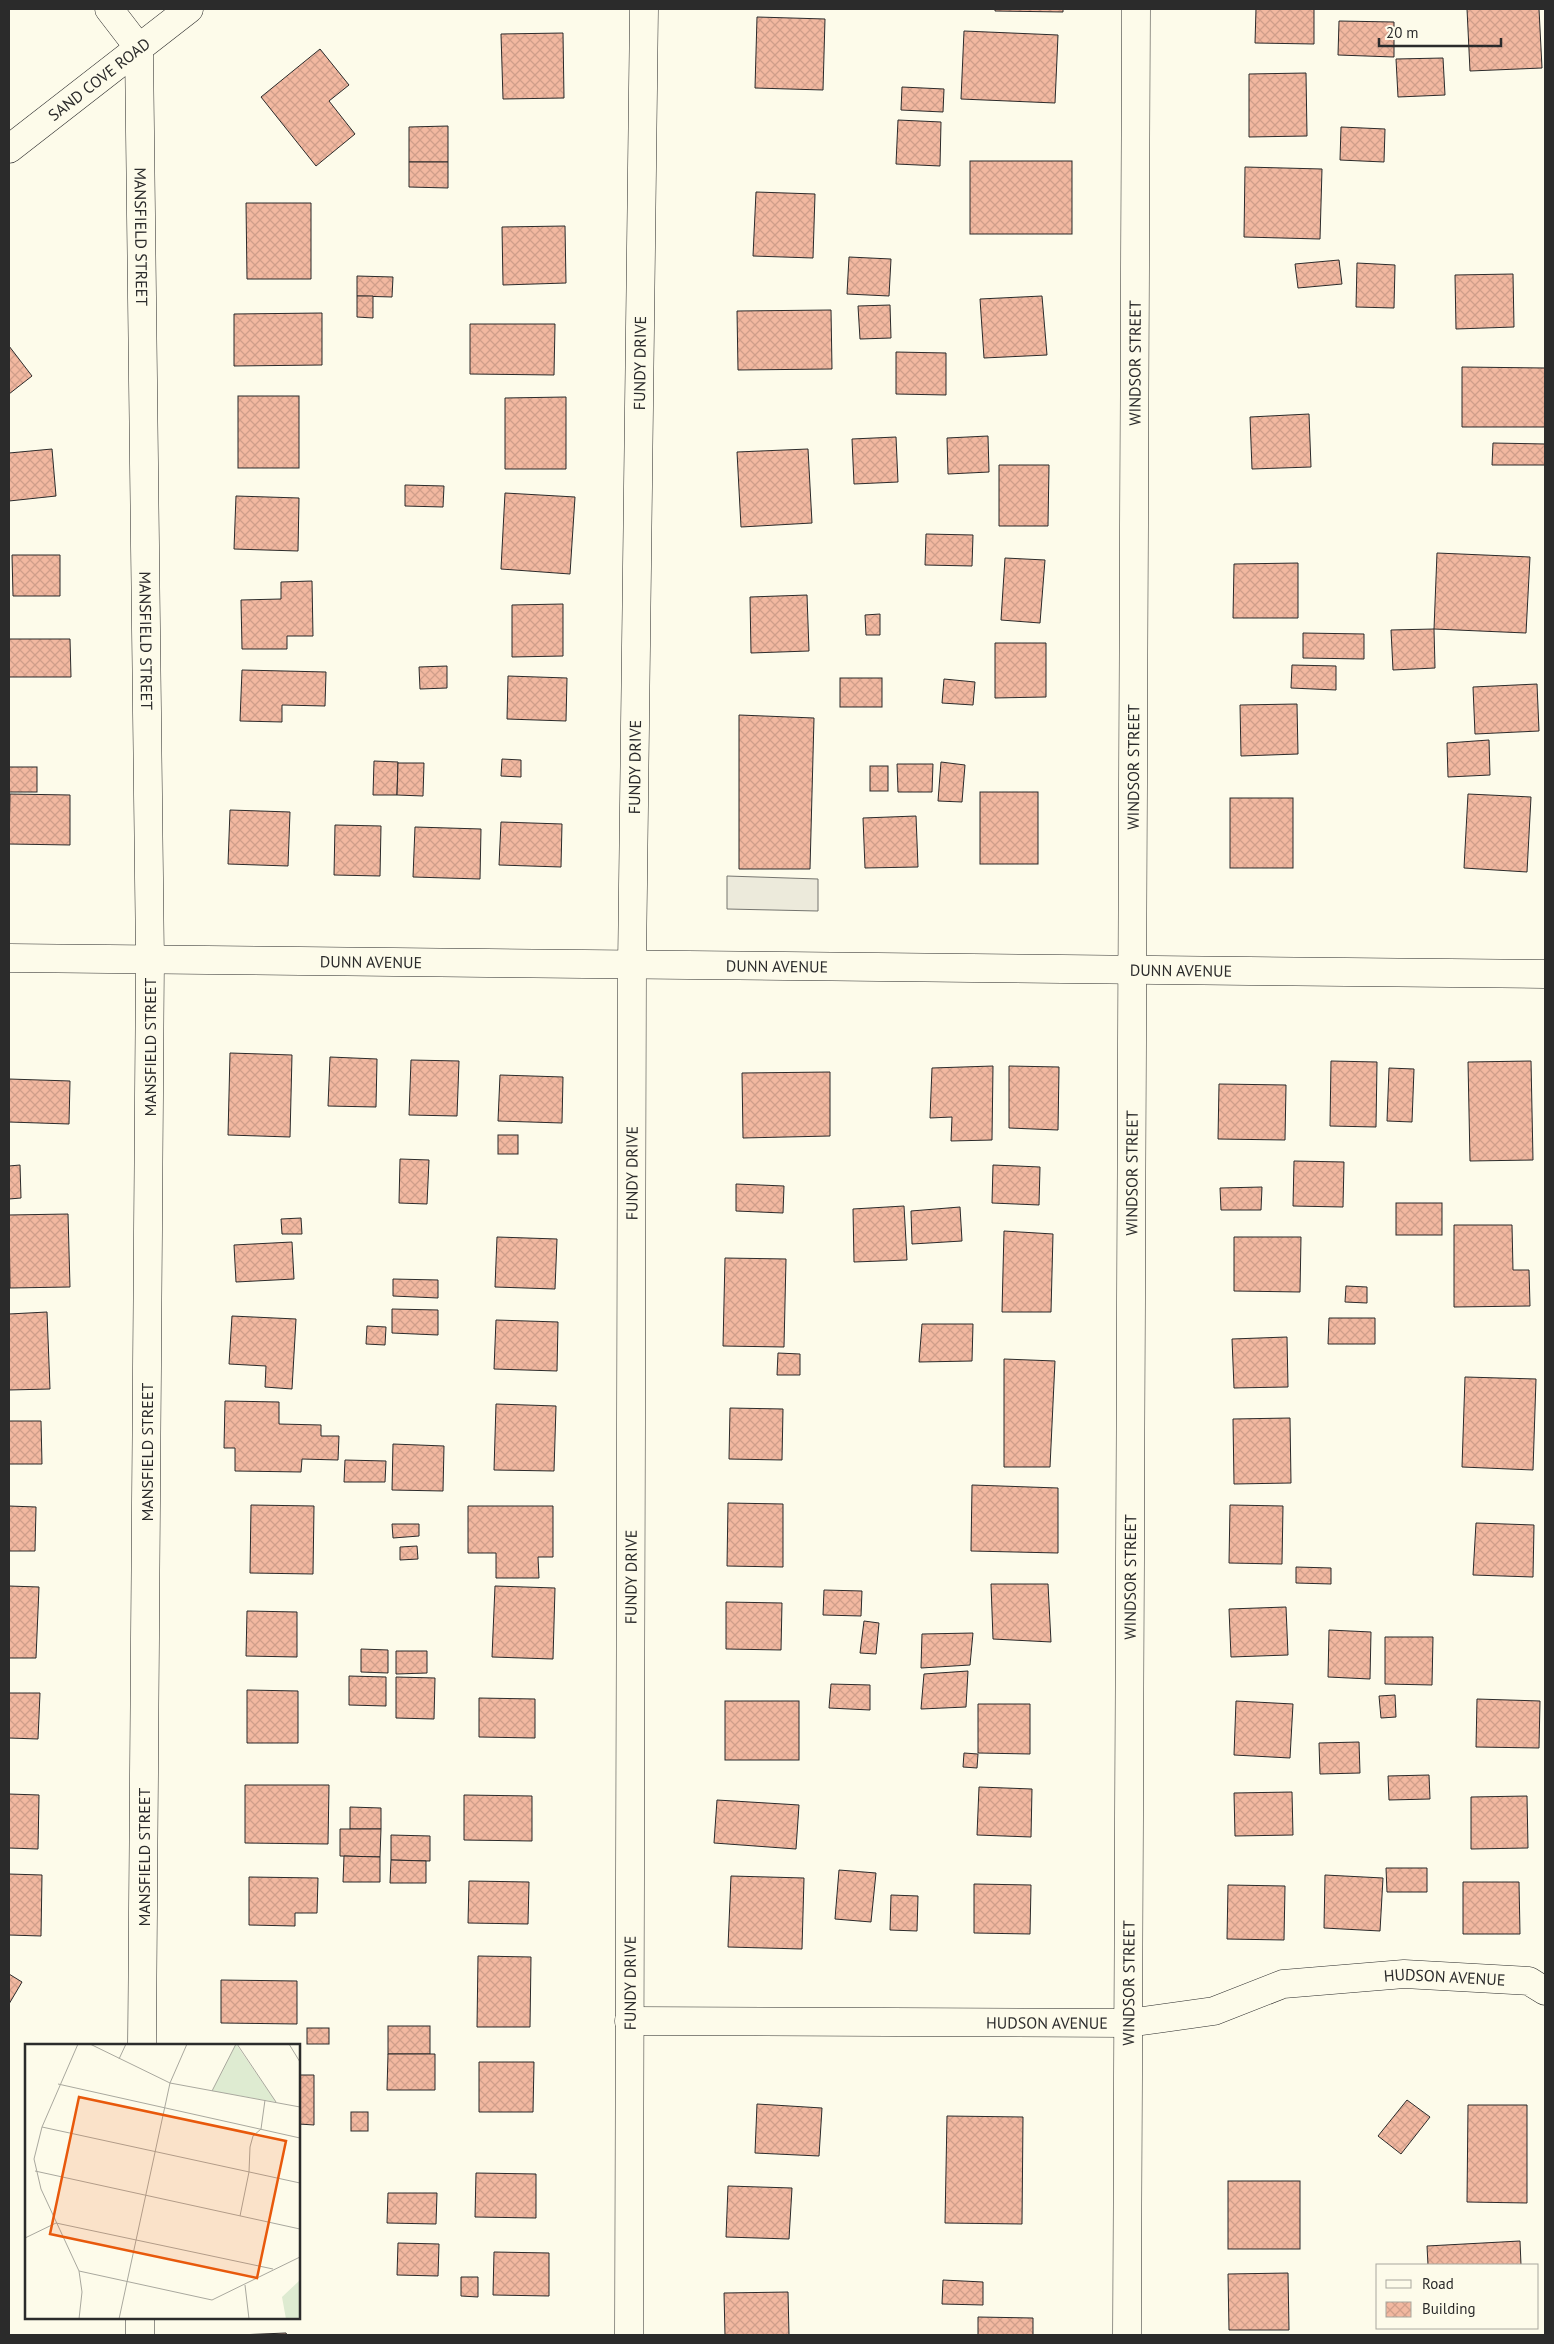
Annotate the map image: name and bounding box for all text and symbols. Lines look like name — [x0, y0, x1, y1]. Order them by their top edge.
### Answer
scale bar — [1379, 15, 1502, 47]
text: 20 m — [1386, 23, 1419, 42]
street label: SAND COVE ROAD — [44, 33, 154, 125]
street label: MANSFIELD STREET — [130, 167, 152, 306]
street label: WINDSOR STREET — [1124, 300, 1145, 426]
street label: FUNDY DRIVE — [629, 316, 650, 410]
street label: MANSFIELD STREET — [135, 571, 157, 710]
street label: WINDSOR STREET — [1123, 704, 1143, 830]
street label: FUNDY DRIVE — [624, 720, 645, 814]
street label: DUNN AVENUE — [320, 951, 422, 972]
street label: DUNN AVENUE — [726, 955, 828, 977]
street label: DUNN AVENUE — [1130, 960, 1232, 981]
street label: MANSFIELD STREET — [140, 978, 160, 1116]
street label: WINDSOR STREET — [1121, 1110, 1142, 1236]
street label: FUNDY DRIVE — [621, 1126, 642, 1220]
street label: MANSFIELD STREET — [137, 1383, 157, 1521]
street label: WINDSOR STREET — [1120, 1514, 1140, 1640]
street label: FUNDY DRIVE — [621, 1530, 641, 1624]
street label: MANSFIELD STREET — [134, 1788, 154, 1926]
street label: WINDSOR STREET — [1118, 1920, 1139, 2046]
street label: FUNDY DRIVE — [620, 1936, 640, 2030]
street label: HUDSON AVENUE — [1383, 1964, 1506, 1990]
street label: HUDSON AVENUE — [986, 2012, 1108, 2033]
inset map — [25, 2044, 300, 2319]
legend — [1376, 2264, 1539, 2329]
text: Road — [1422, 2274, 1454, 2293]
text: Building — [1422, 2299, 1476, 2318]

